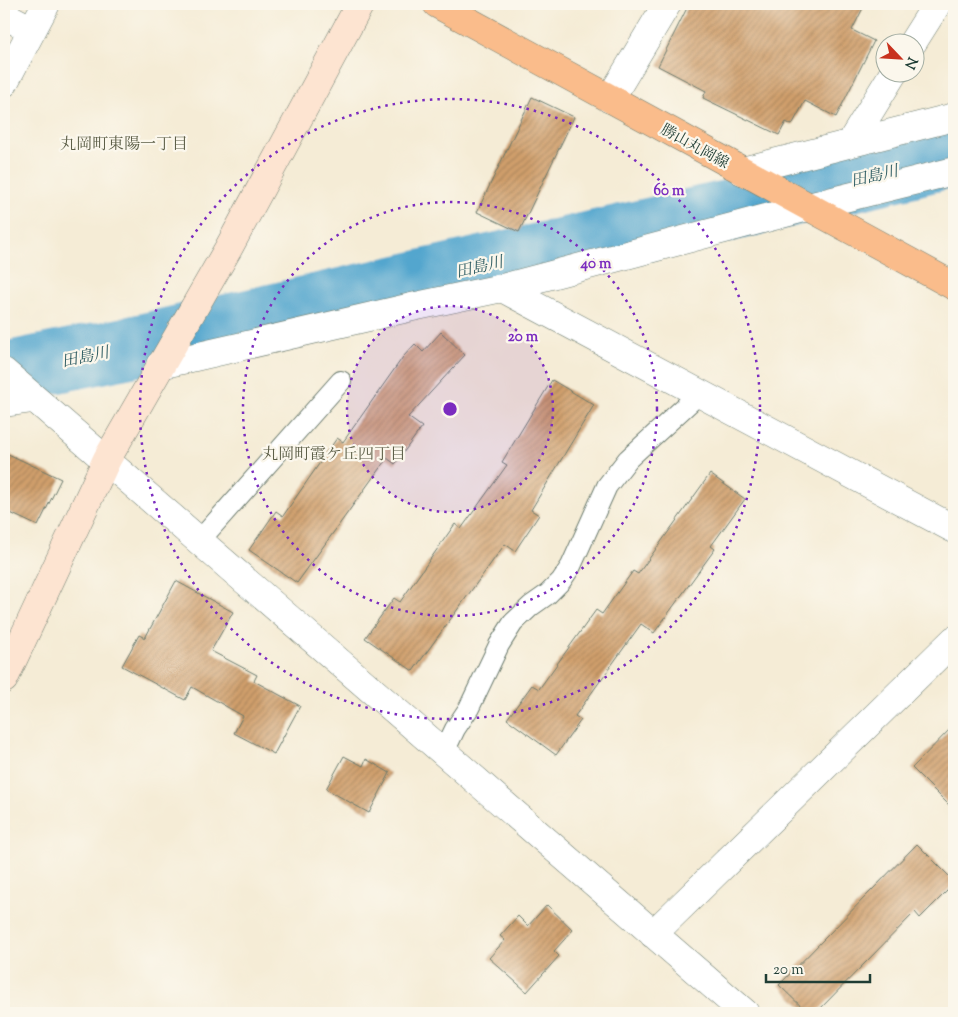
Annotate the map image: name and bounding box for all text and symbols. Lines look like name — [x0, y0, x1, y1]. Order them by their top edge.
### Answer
north arrow — [876, 32, 926, 82]
text: N — [899, 53, 921, 72]
street label: 勝山丸岡線 — [656, 120, 732, 175]
district label: 丸岡町東陽一丁目 — [60, 134, 188, 157]
water label: 田島川 — [849, 160, 902, 194]
text: 60 m — [654, 181, 685, 202]
water label: 田島川 — [454, 251, 507, 285]
text: 40 m — [580, 254, 612, 275]
text: 20 m — [508, 327, 539, 348]
water label: 田島川 — [60, 342, 113, 375]
centre of rings — [441, 400, 459, 418]
district label: 丸岡町霞ケ丘四丁目 — [262, 444, 406, 467]
scale bar — [766, 952, 869, 984]
text: 20 m — [773, 960, 804, 981]

